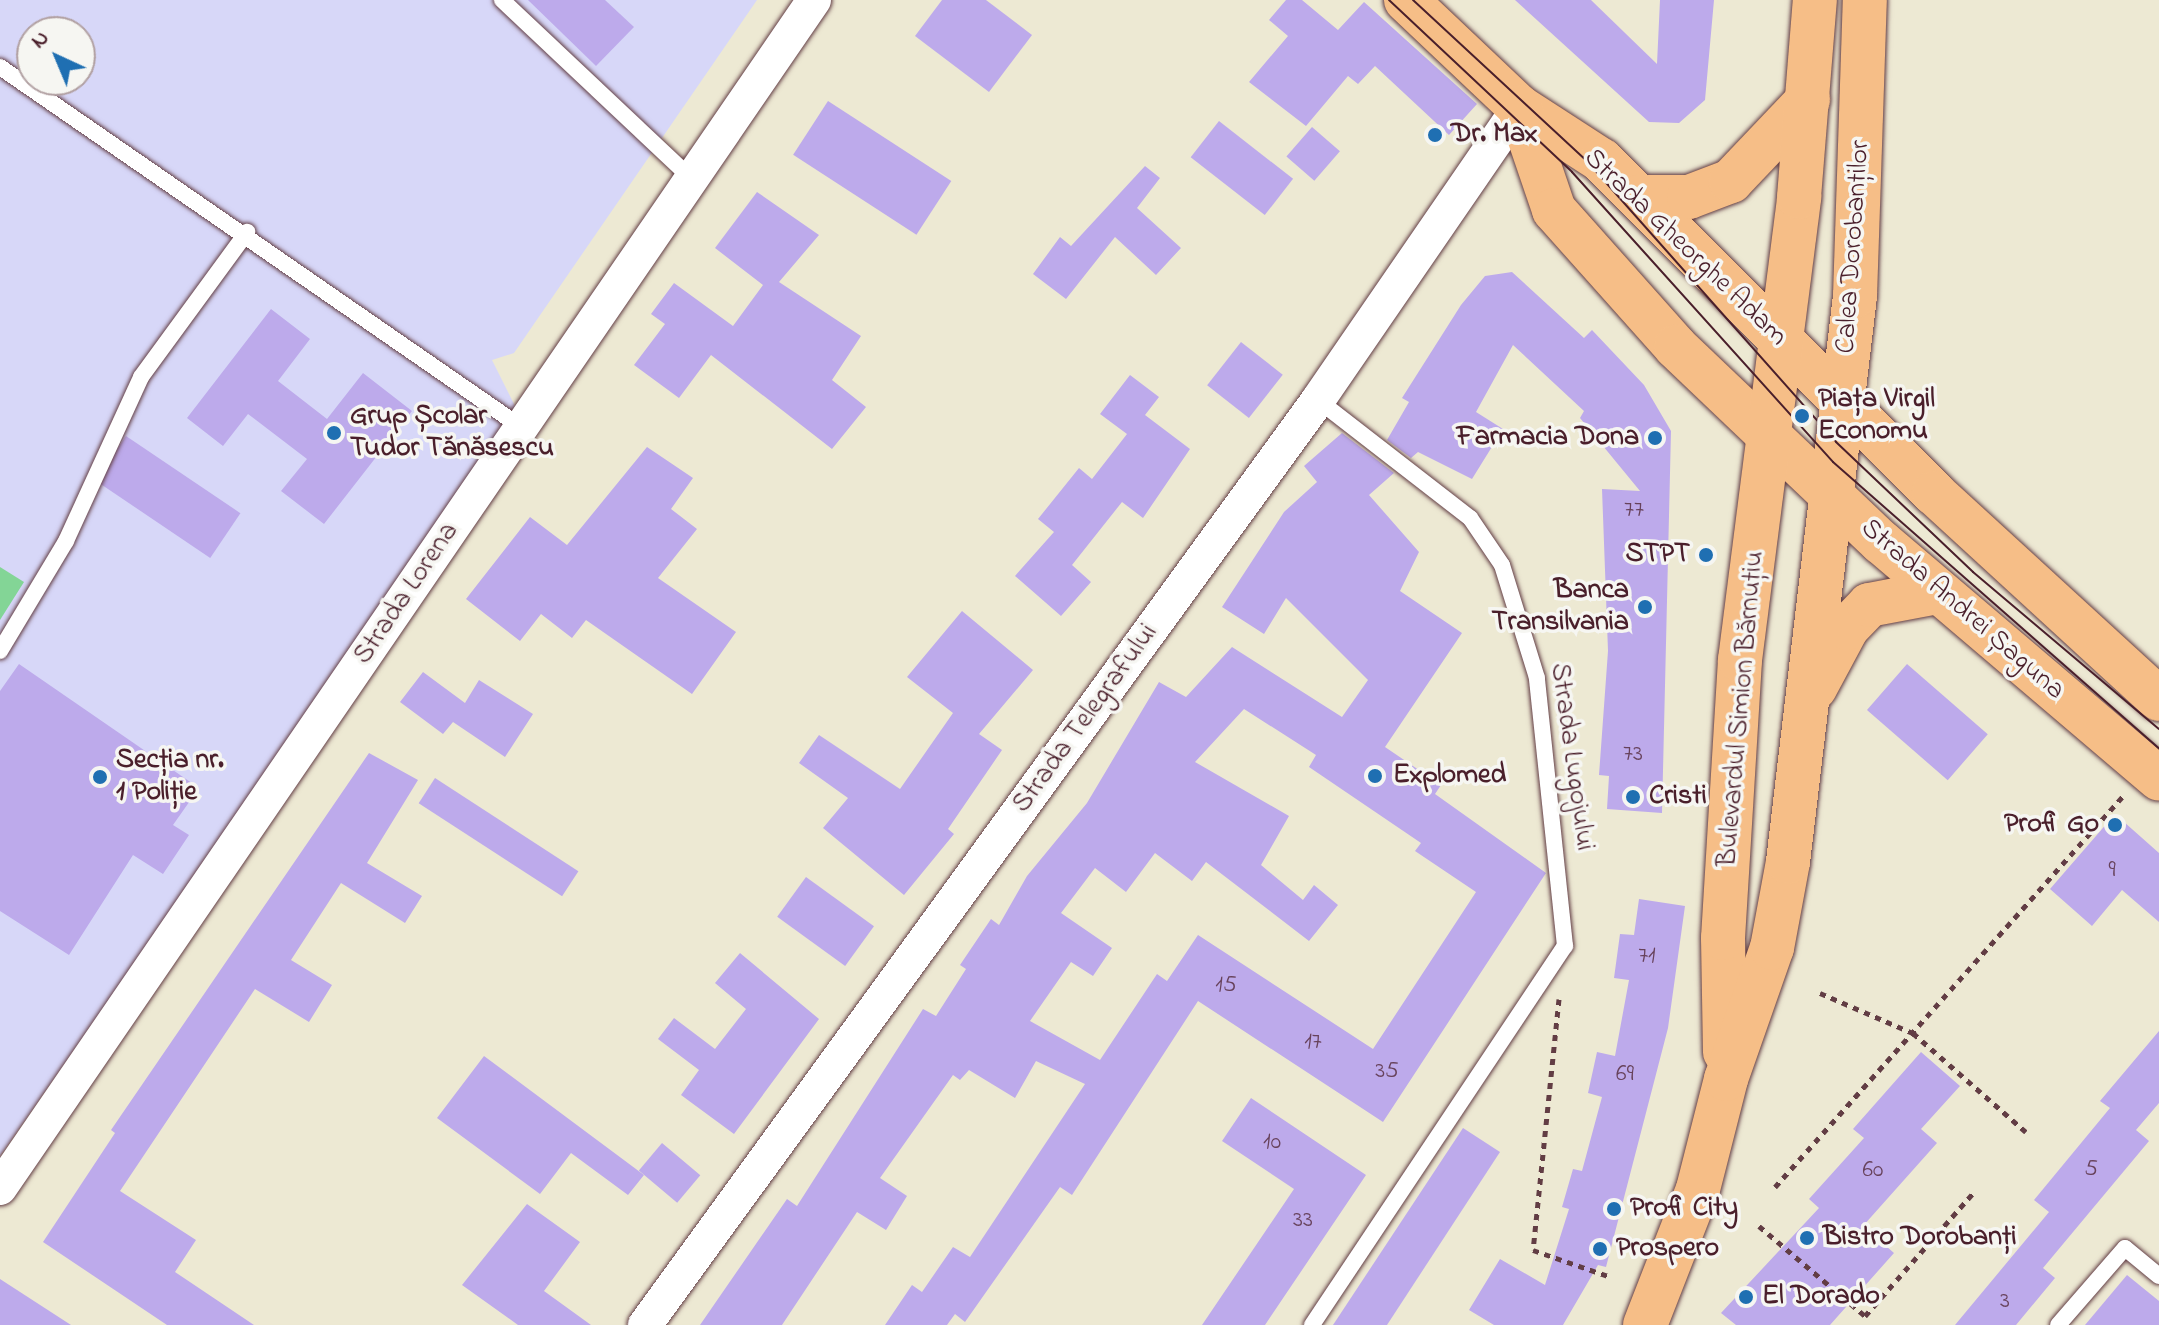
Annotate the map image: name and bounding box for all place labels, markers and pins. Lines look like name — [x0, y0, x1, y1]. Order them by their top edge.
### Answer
place label: Dr. Max — [1451, 118, 1538, 152]
marker: Dr. Max — [1426, 126, 1444, 144]
place label: Piața Virgil Economu — [1818, 383, 1935, 449]
place label: Grup Școlar Tudor Tănăsescu — [350, 400, 554, 466]
marker: Piața Virgil Economu — [1793, 407, 1811, 425]
place label: Farmacia Dona — [1457, 421, 1639, 455]
marker: Grup Școlar Tudor Tănăsescu — [325, 424, 343, 442]
marker: Farmacia Dona — [1646, 429, 1664, 447]
place label: STPT — [1625, 538, 1690, 572]
marker: STPT — [1697, 546, 1715, 564]
place label: Banca Transilvania — [1491, 574, 1629, 640]
marker: Banca Transilvania — [1636, 598, 1654, 616]
place label: Secția nr. 1 Poliție — [116, 744, 224, 810]
place label: Explomed — [1393, 759, 1506, 793]
marker: Explomed — [1364, 765, 1386, 787]
marker: Secția nr. 1 Poliție — [91, 768, 109, 786]
place label: Cristi — [1649, 780, 1707, 814]
marker: Cristi — [1624, 788, 1642, 806]
place label: Profi Go — [2004, 808, 2099, 842]
marker: Profi Go — [2106, 816, 2124, 834]
place label: Profi City — [1630, 1192, 1738, 1226]
marker: Profi City — [1605, 1200, 1623, 1218]
place label: Bistro Dorobanți — [1823, 1221, 2016, 1255]
marker: Bistro Dorobanți — [1798, 1229, 1816, 1247]
place label: Prospero — [1616, 1232, 1719, 1266]
marker: Prospero — [1591, 1240, 1609, 1258]
place label: El Dorado — [1762, 1280, 1880, 1314]
marker: El Dorado — [1737, 1288, 1755, 1306]

